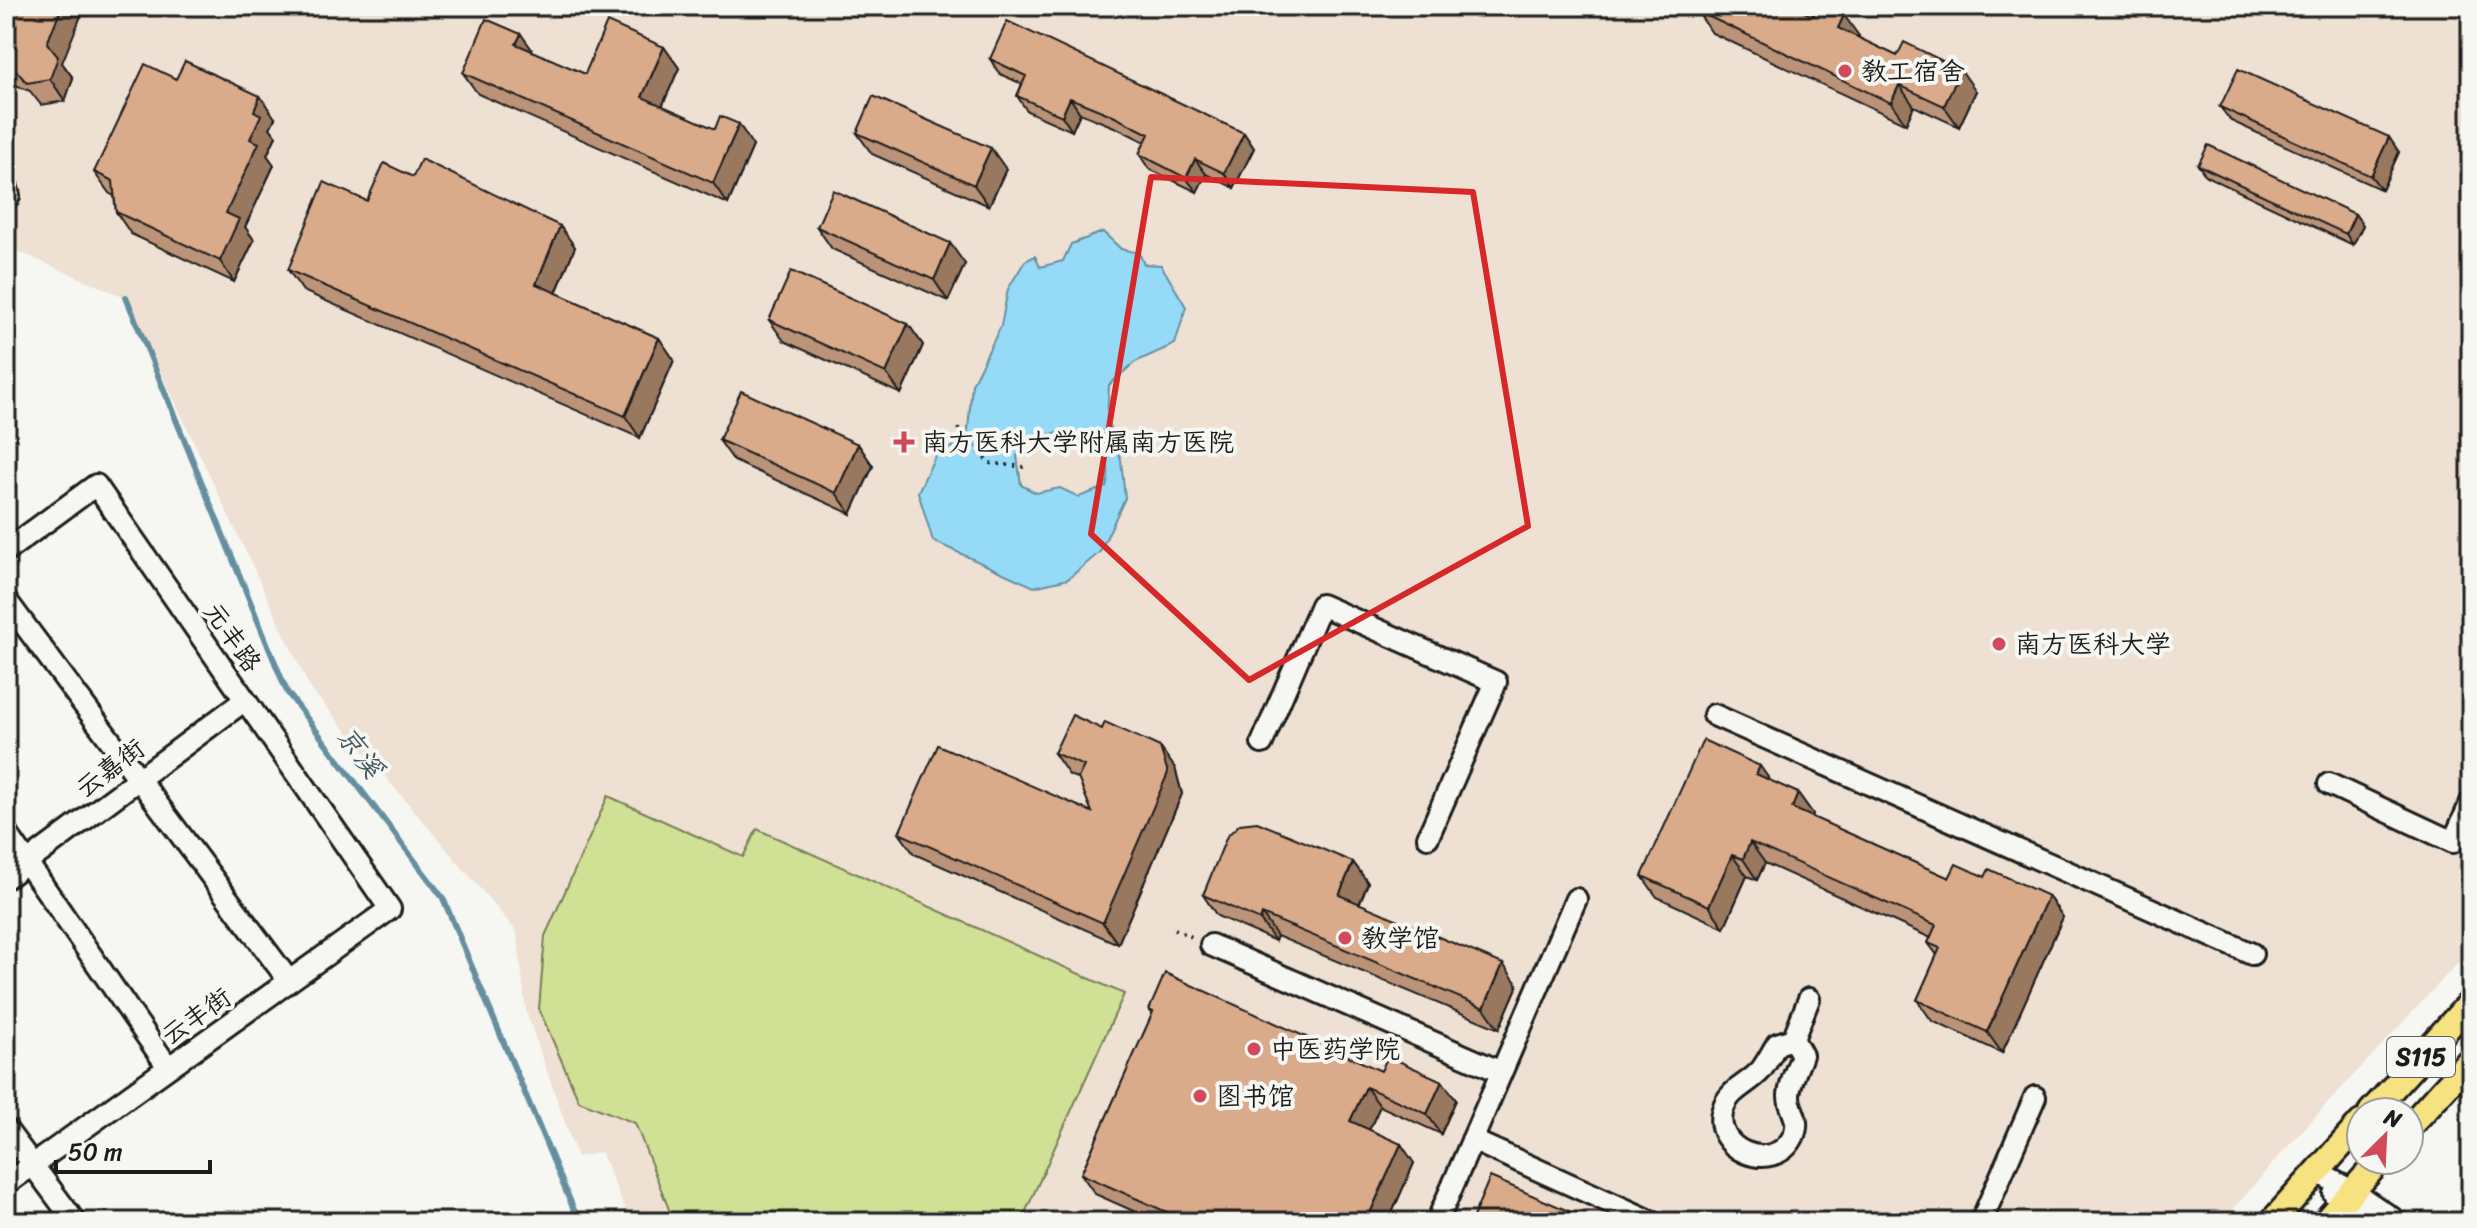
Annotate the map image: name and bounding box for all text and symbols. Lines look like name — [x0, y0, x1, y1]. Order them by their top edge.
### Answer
place label: 教工宿舍 — [1861, 48, 1965, 94]
marker: 教工宿舍 — [1836, 62, 1854, 80]
place label: 南方医科大学附属南方医院 — [922, 419, 1234, 465]
marker: 南方医科大学附属南方医院 — [893, 431, 915, 453]
street label: 元丰路 — [192, 592, 274, 682]
place label: 南方医科大学 — [2015, 621, 2171, 667]
marker: 南方医科大学 — [1990, 635, 2008, 653]
water label: 京溪 — [324, 715, 398, 791]
street label: 云嘉街 — [65, 726, 155, 810]
place label: 教学馆 — [1361, 915, 1439, 961]
marker: 教学馆 — [1336, 929, 1354, 947]
street label: 云丰街 — [151, 975, 241, 1057]
place label: 中医药学院 — [1270, 1026, 1400, 1072]
road number: S115 — [2387, 1037, 2455, 1077]
marker: 中医药学院 — [1245, 1040, 1263, 1058]
place label: 图书馆 — [1216, 1073, 1294, 1119]
marker: 图书馆 — [1191, 1087, 1209, 1105]
north arrow — [2345, 1096, 2425, 1176]
text: N — [2377, 1097, 2409, 1139]
scale bar — [56, 1124, 210, 1174]
text: 50 m — [68, 1131, 123, 1173]

